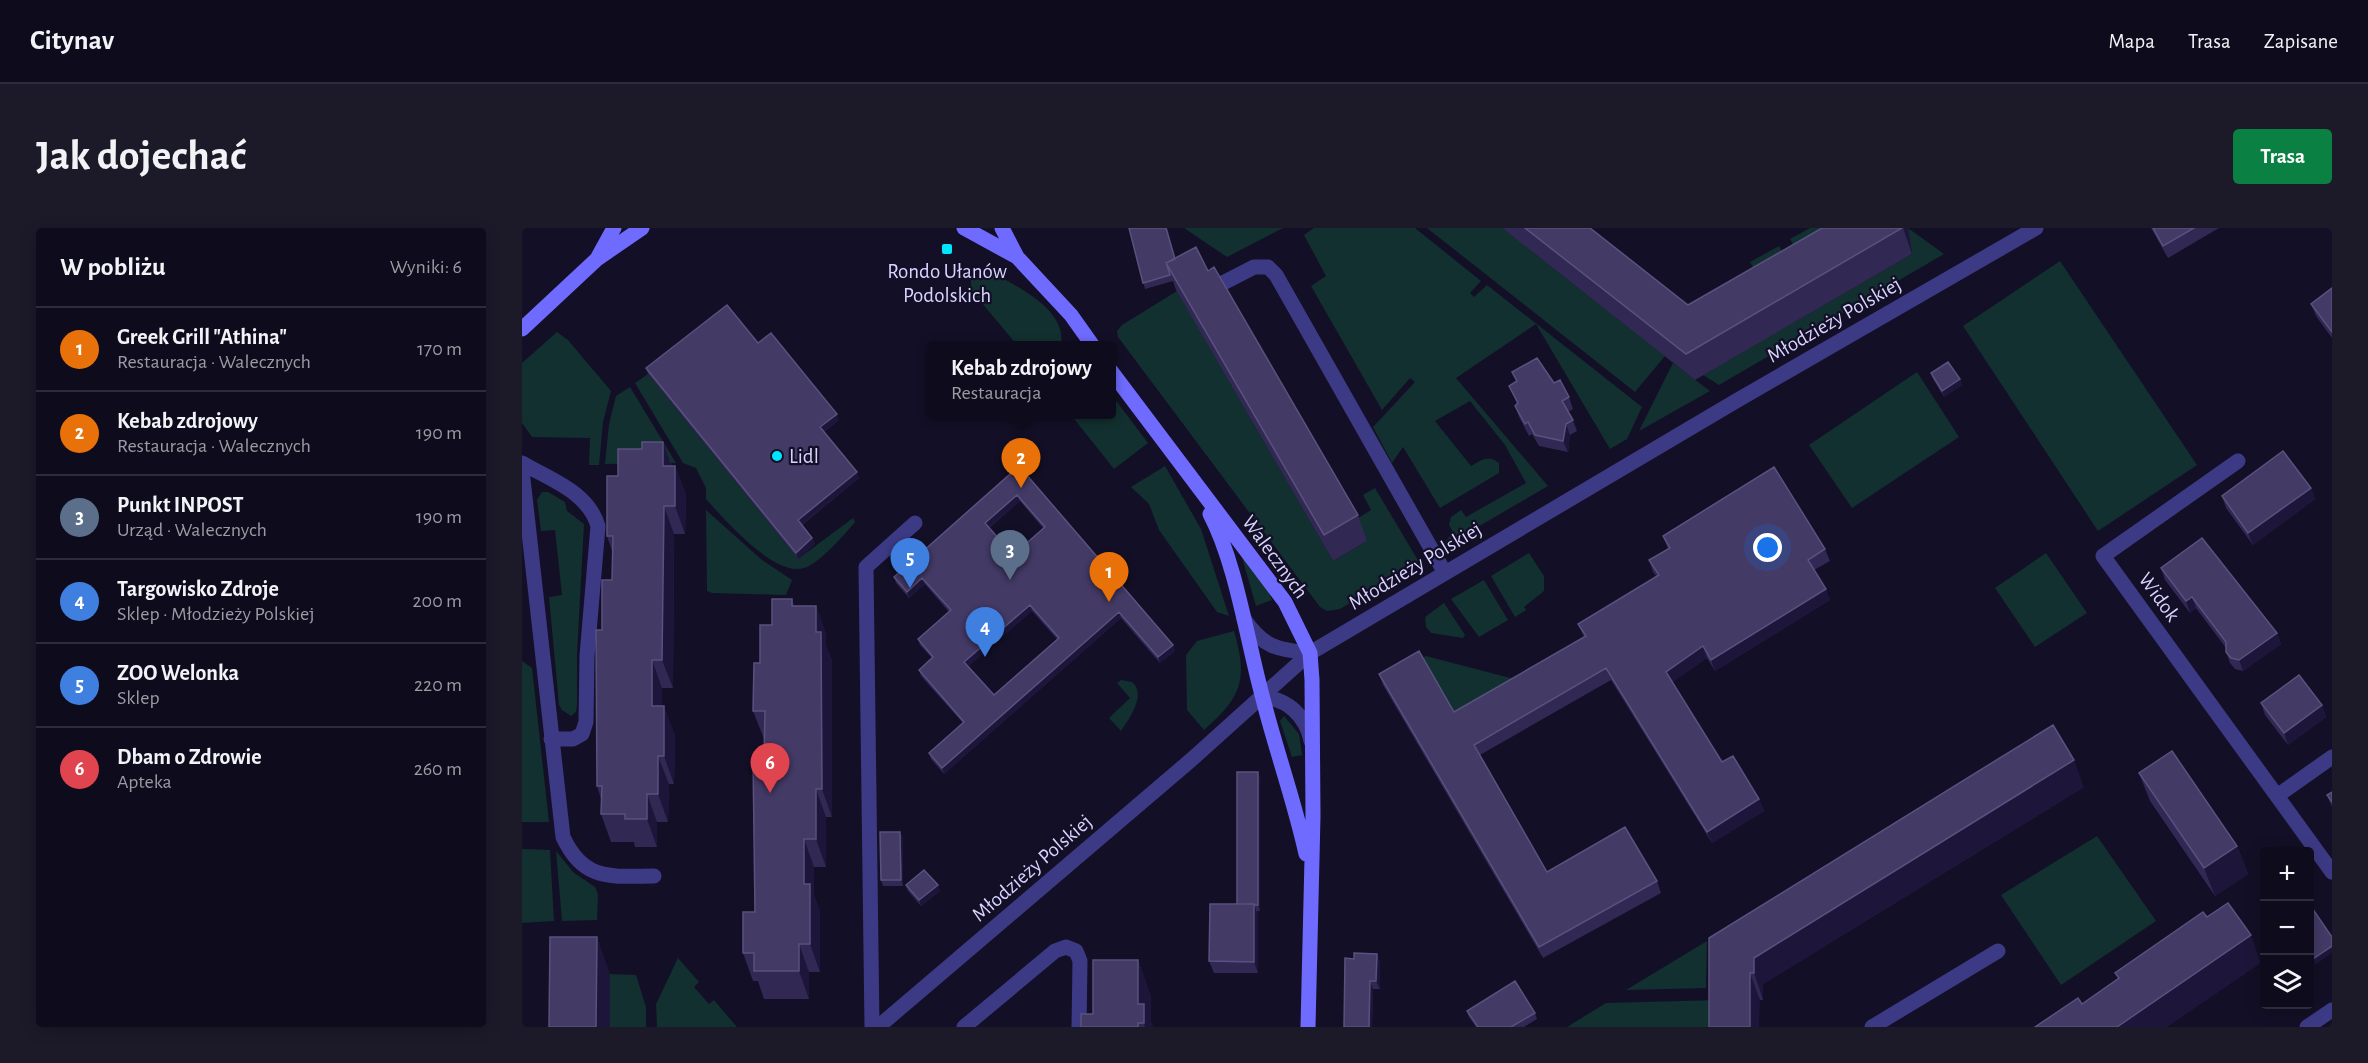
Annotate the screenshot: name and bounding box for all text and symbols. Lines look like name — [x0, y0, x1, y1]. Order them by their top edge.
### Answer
text: Citynav — [30, 27, 114, 55]
text: Mapa — [2109, 31, 2155, 52]
text: Trasa — [2188, 31, 2231, 52]
text: Zapisane — [2264, 31, 2338, 52]
button: Trasa — [2233, 129, 2332, 184]
text: Jak dojechać — [36, 135, 246, 177]
marker: Rondo Ułanów Podolskich — [940, 242, 954, 256]
text: W pobliżu — [60, 254, 166, 280]
text: Wyniki: 6 — [390, 257, 462, 277]
place label: Rondo Ułanów Podolskich — [887, 261, 1007, 306]
street label: Młodzieży Polskiej — [1763, 273, 1905, 367]
text: Greek Grill "Athina" — [117, 326, 287, 348]
text: 1 — [76, 339, 83, 359]
text: 170 m — [417, 339, 462, 359]
popup — [927, 341, 1116, 419]
text: Restauracja · Walecznych — [117, 352, 311, 372]
text: Kebab zdrojowy — [951, 357, 1092, 379]
text: Restauracja — [951, 383, 1041, 403]
text: Kebab zdrojowy — [117, 410, 258, 432]
text: 2 — [75, 423, 84, 443]
text: 190 m — [416, 423, 462, 443]
text: Restauracja · Walecznych — [117, 436, 311, 456]
pin: 2 — [1002, 438, 1040, 488]
place label: Lidl — [789, 446, 819, 467]
marker: Lidl — [770, 449, 784, 463]
text: Punkt INPOST — [117, 494, 243, 516]
text: 3 — [75, 507, 84, 527]
text: 190 m — [416, 507, 462, 527]
street label: Walecznych — [1238, 512, 1312, 602]
street label: Młodzieży Polskiej — [1345, 518, 1485, 614]
text: Urząd · Walecznych — [117, 520, 267, 540]
pin: 3 — [990, 530, 1030, 580]
your location — [1753, 533, 1782, 562]
pin: 5 — [890, 538, 930, 588]
pin: 1 — [1090, 552, 1128, 602]
street label: Widok — [2134, 569, 2184, 626]
text: Targowisko Zdroje — [117, 578, 279, 600]
text: 4 — [74, 591, 85, 611]
text: 200 m — [412, 591, 462, 611]
text: Sklep · Młodzieży Polskiej — [117, 604, 315, 624]
pin: 4 — [966, 608, 1004, 657]
text: ZOO Welonka — [117, 662, 239, 684]
text: 5 — [75, 675, 84, 695]
text: 220 m — [414, 675, 462, 695]
text: Sklep — [117, 688, 160, 708]
pin: 6 — [750, 744, 790, 793]
text: Dbam o Zdrowie — [117, 746, 262, 768]
text: 6 — [75, 759, 84, 779]
text: 260 m — [414, 759, 462, 779]
text: Apteka — [117, 772, 172, 792]
street label: Młodzieży Polskiej — [968, 811, 1096, 925]
map controls — [2260, 847, 2314, 1009]
button: + — [2260, 847, 2314, 901]
button: − — [2260, 901, 2314, 955]
button: layers — [2260, 955, 2314, 1009]

